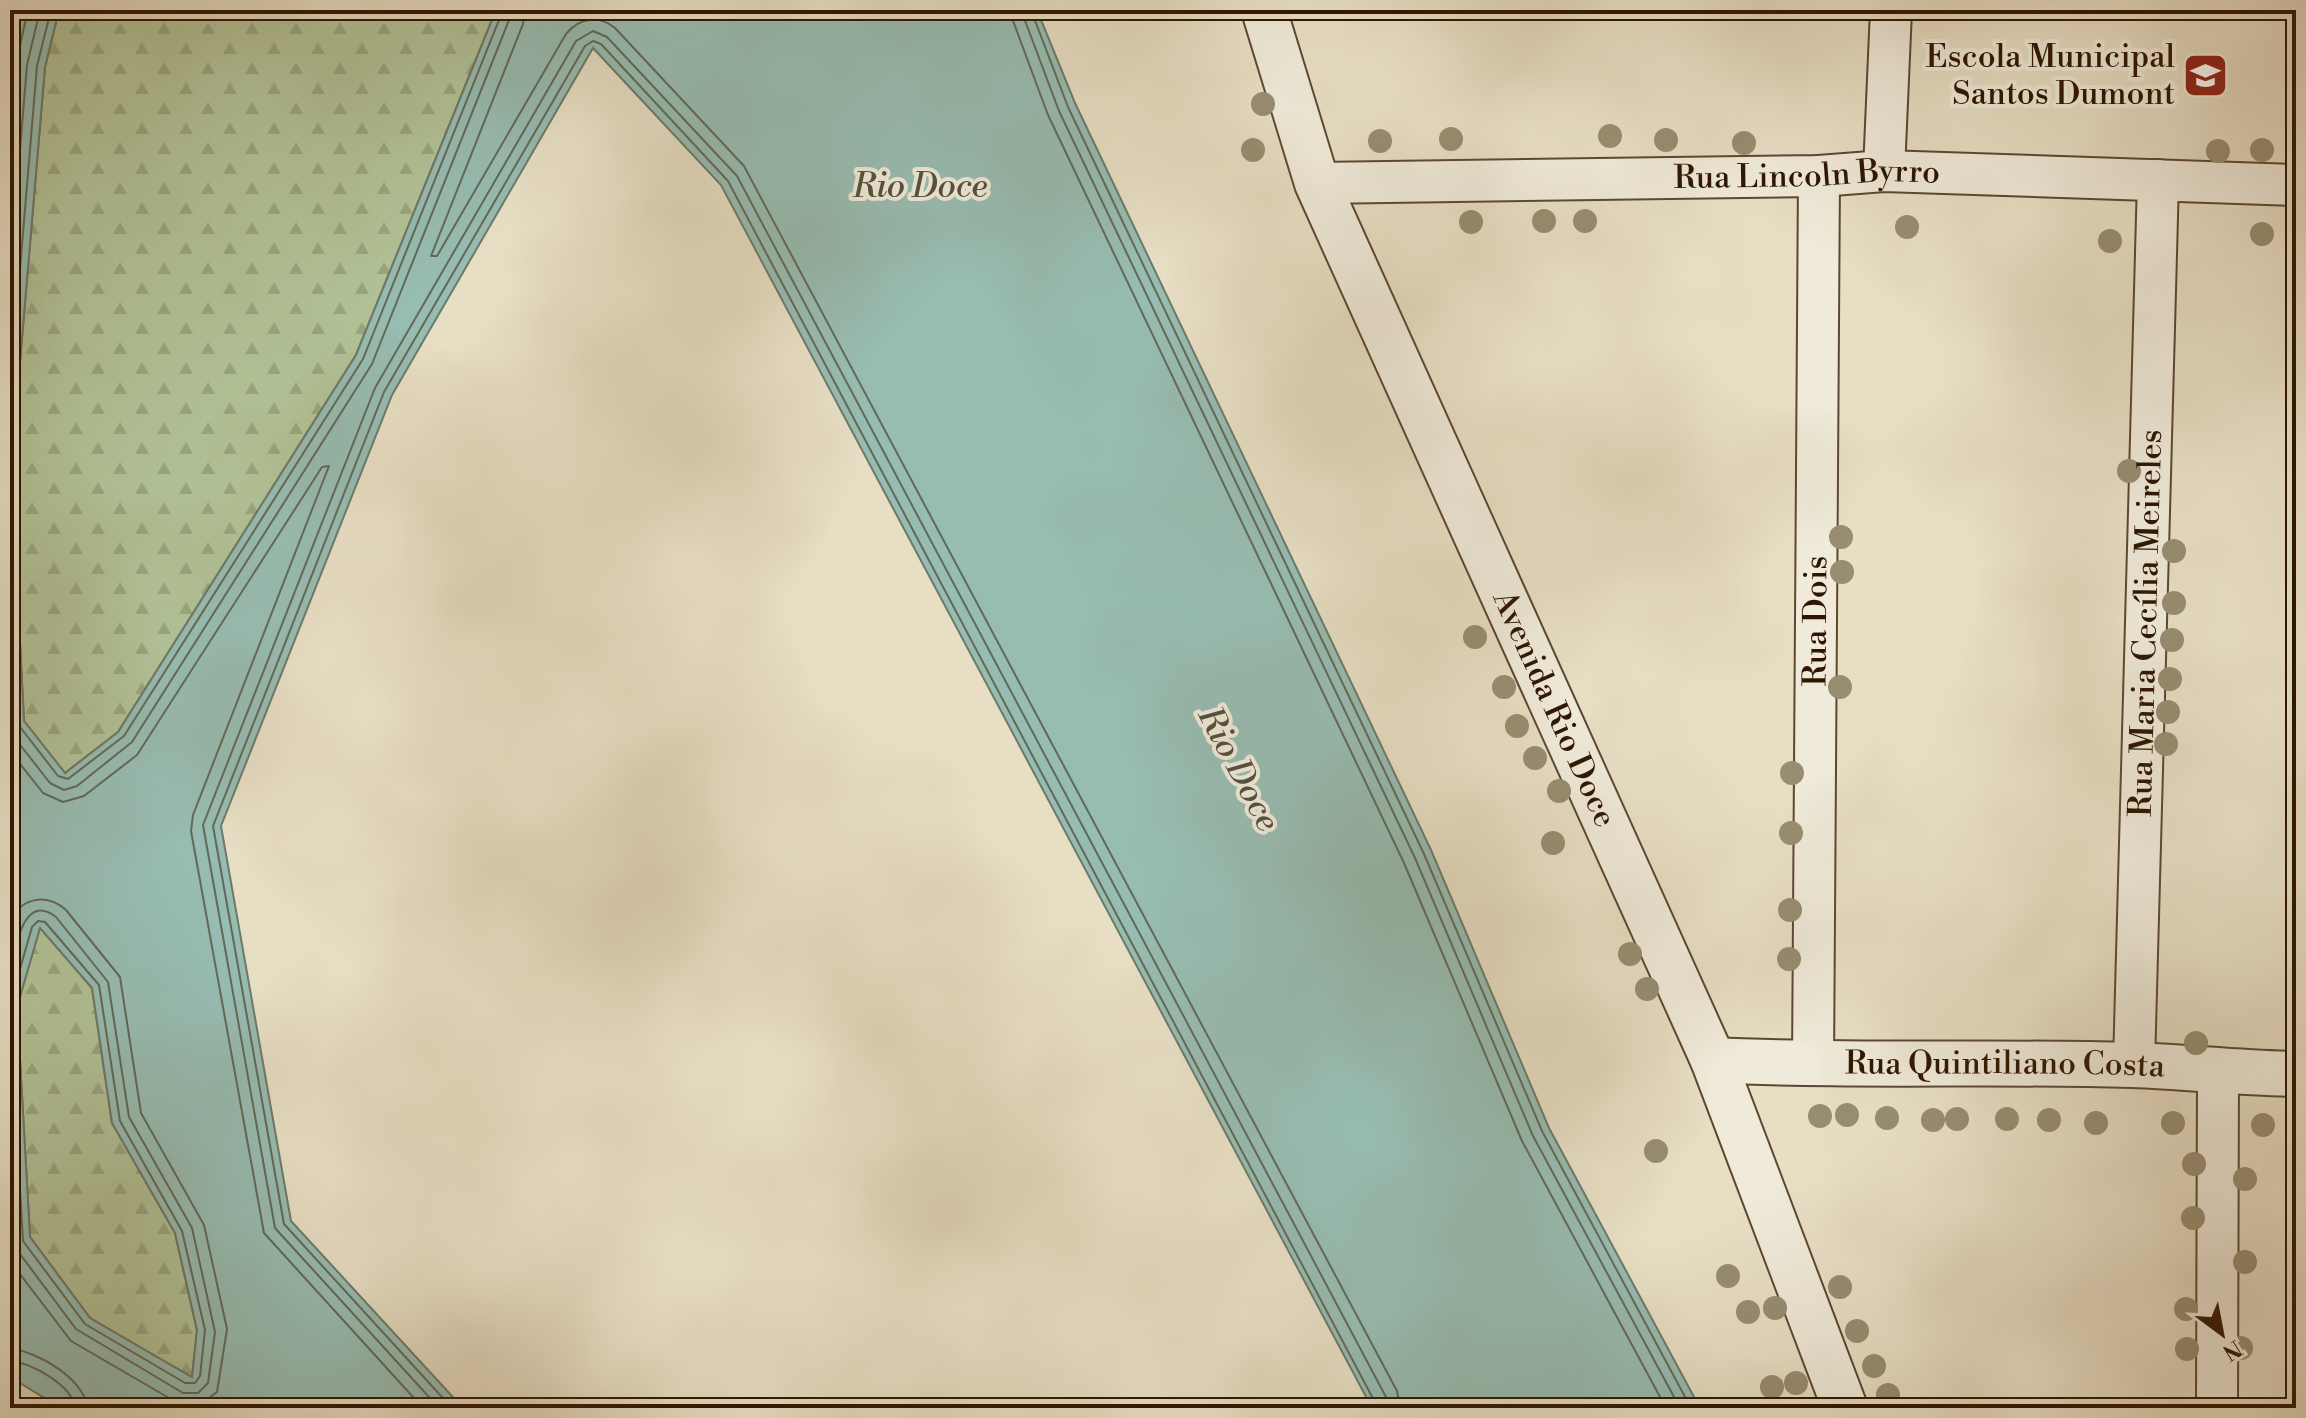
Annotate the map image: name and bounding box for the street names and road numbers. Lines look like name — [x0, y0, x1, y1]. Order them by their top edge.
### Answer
street label: Rua Lincoln Byrro — [1673, 151, 1941, 198]
street label: Rua Maria Cecília Meireles — [2121, 429, 2171, 817]
street label: Rua Dois — [1796, 556, 1836, 686]
street label: Avenida Rio Doce — [1483, 584, 1625, 833]
street label: Rua Quintiliano Costa — [1845, 1043, 2167, 1087]

